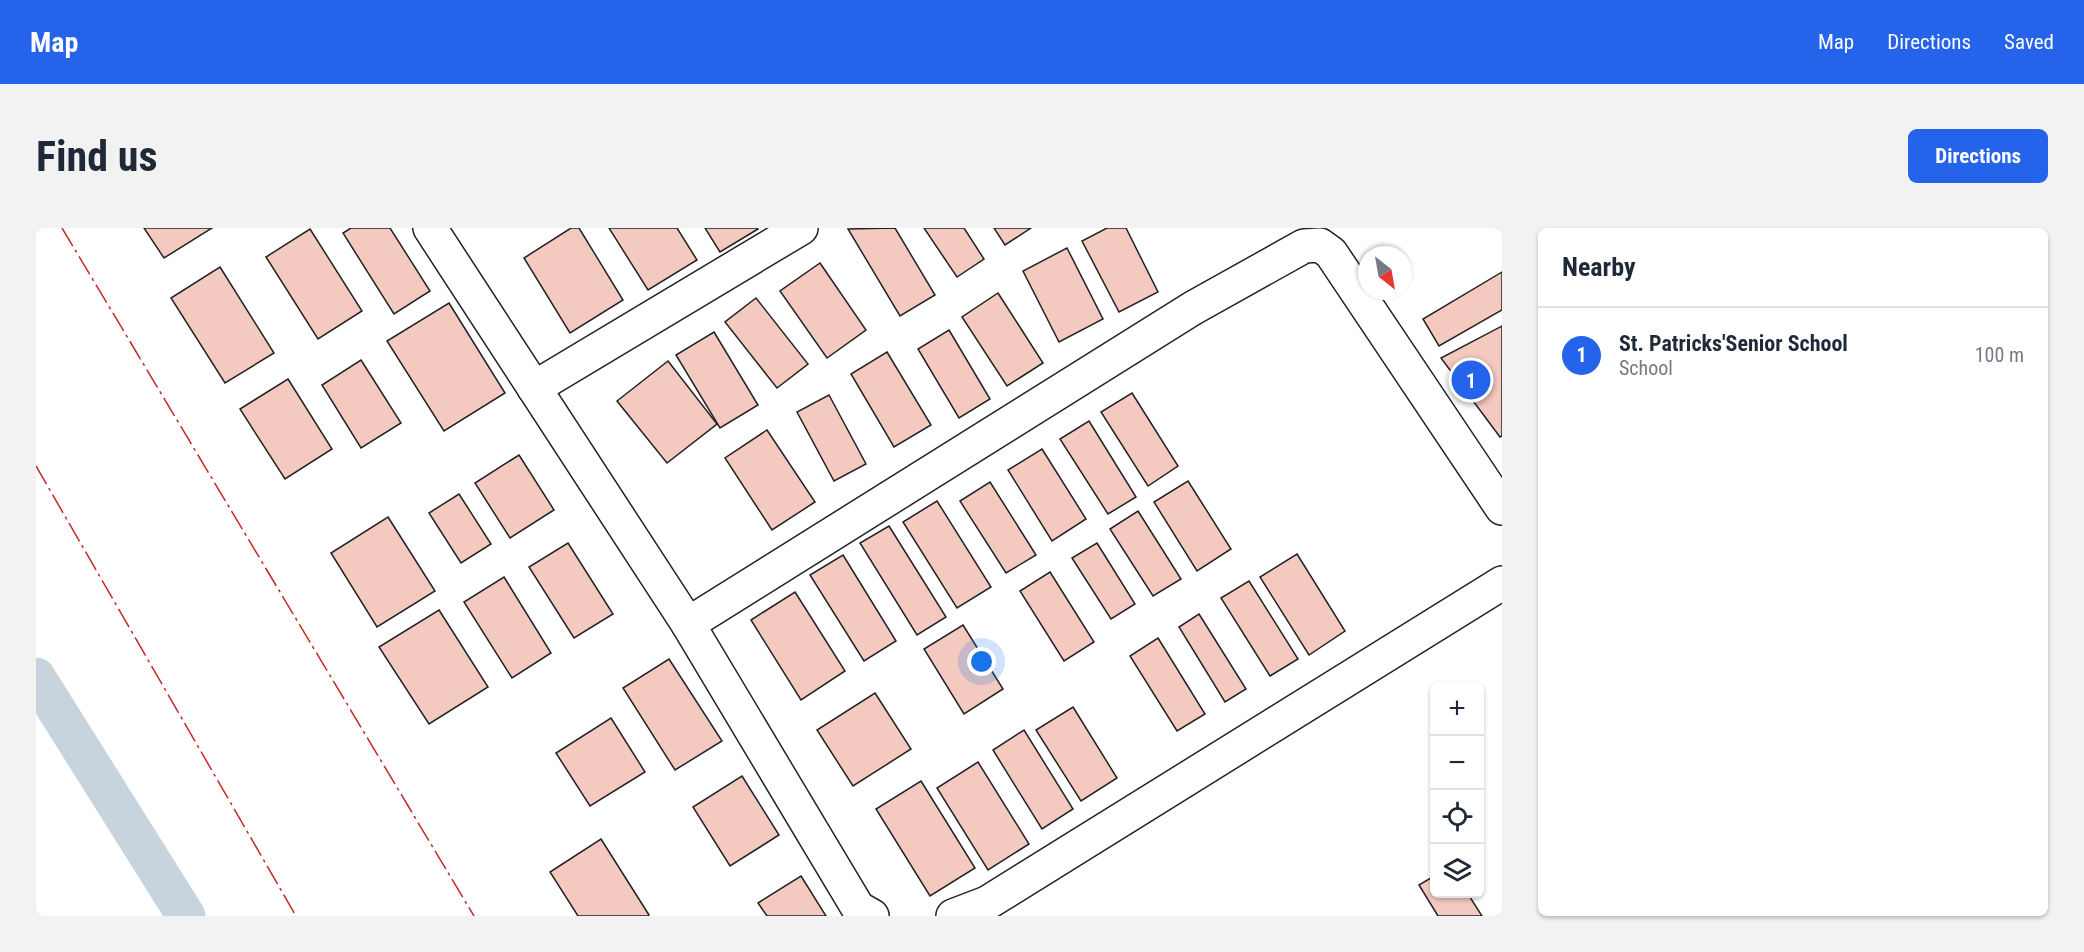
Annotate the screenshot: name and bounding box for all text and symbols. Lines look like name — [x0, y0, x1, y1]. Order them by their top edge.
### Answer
text: Map — [30, 26, 78, 59]
text: Map — [1818, 30, 1854, 54]
text: Directions — [1887, 30, 1971, 54]
text: Saved — [2004, 30, 2054, 54]
button: Directions — [1908, 129, 2048, 183]
text: Find us — [36, 132, 157, 181]
north arrow — [1358, 246, 1412, 300]
text: Nearby — [1562, 252, 1636, 282]
text: St. Patricks'Senior School — [1619, 331, 1848, 356]
text: 1 — [1576, 343, 1587, 367]
text: 100 m — [1975, 343, 2024, 367]
text: School — [1619, 356, 1673, 380]
pin: 1 — [1452, 358, 1490, 402]
your location — [967, 647, 996, 676]
map controls — [1430, 682, 1484, 898]
button: + — [1430, 682, 1484, 736]
button: − — [1430, 736, 1484, 790]
button: locate — [1430, 790, 1484, 844]
button: layers — [1430, 844, 1484, 898]

